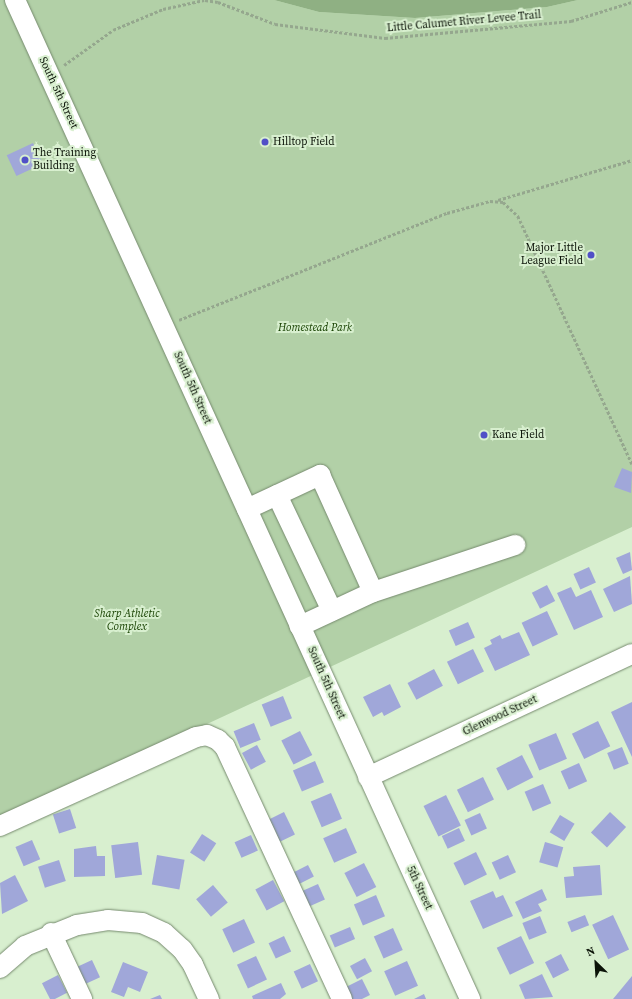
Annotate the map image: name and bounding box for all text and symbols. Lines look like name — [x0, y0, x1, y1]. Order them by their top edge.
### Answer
street label: Little Calumet River Levee Trail — [386, 9, 542, 35]
street label: South 5th Street — [36, 55, 80, 131]
place label: Hilltop Field — [273, 135, 335, 149]
marker: Hilltop Field — [260, 137, 270, 147]
place label: The Training Building — [33, 147, 96, 173]
marker: The Training Building — [20, 155, 30, 165]
place label: Major Little League Field — [521, 242, 583, 268]
marker: Major Little League Field — [586, 250, 596, 260]
park label: Homestead Park — [278, 321, 352, 335]
street label: South 5th Street — [170, 350, 214, 426]
place label: Kane Field — [492, 428, 544, 442]
marker: Kane Field — [479, 430, 489, 440]
park label: Sharp Athletic Complex — [94, 608, 160, 634]
street label: South 5th Street — [304, 645, 348, 721]
street label: Glenwood Street — [461, 693, 539, 739]
street label: 5th Street — [403, 864, 435, 912]
north arrow — [576, 943, 616, 983]
text: N — [584, 943, 598, 960]

